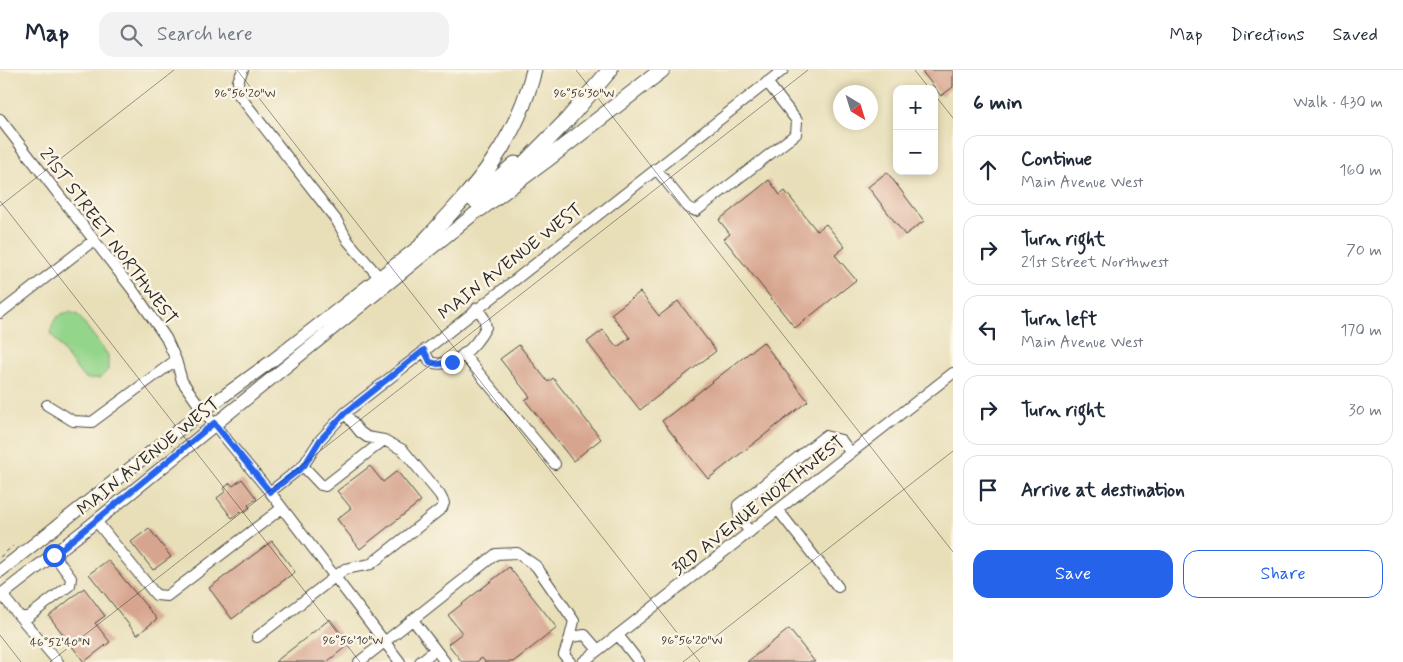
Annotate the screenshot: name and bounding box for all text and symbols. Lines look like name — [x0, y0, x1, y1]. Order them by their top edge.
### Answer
search box — [99, 12, 449, 57]
text: Map — [25, 19, 69, 50]
icon: search — [117, 21, 145, 49]
text: Search here — [157, 22, 253, 47]
text: Map — [1170, 23, 1203, 47]
text: Directions — [1231, 23, 1305, 47]
text: Saved — [1333, 23, 1378, 47]
north arrow — [833, 85, 878, 130]
map controls — [893, 85, 938, 175]
button: + — [893, 85, 938, 130]
text: 96°56'20"W — [215, 86, 276, 102]
text: 96°56'30"W — [554, 86, 614, 102]
text: 6 min — [973, 89, 1023, 117]
text: Walk · 430 m — [1293, 92, 1383, 113]
button: − — [893, 130, 938, 175]
street label: 21ST STREET NORTHWEST — [34, 143, 183, 330]
text: Continue — [1021, 147, 1092, 172]
icon: ahead — [974, 156, 1002, 184]
text: 160 m — [1339, 160, 1382, 181]
text: Main Avenue West — [1021, 172, 1144, 193]
street label: MAIN AVENUE WEST — [433, 198, 588, 326]
text: Turn right — [1021, 227, 1105, 252]
icon: right — [974, 236, 1002, 264]
text: 70 m — [1346, 240, 1382, 261]
text: 21st Street Northwest — [1021, 252, 1169, 273]
text: Turn left — [1021, 307, 1097, 332]
icon: left — [974, 316, 1002, 344]
text: 170 m — [1340, 320, 1382, 341]
text: Main Avenue West — [1021, 332, 1144, 353]
route end — [441, 351, 464, 374]
street label: MAIN AVENUE WEST — [72, 392, 225, 522]
icon: right — [974, 396, 1002, 424]
text: Turn right — [1021, 398, 1105, 423]
text: 30 m — [1349, 400, 1382, 421]
street label: 3RD AVENUE NORTHWEST — [667, 431, 850, 581]
icon: arrive — [974, 476, 1002, 504]
text: Arrive at destination — [1021, 478, 1185, 503]
route start — [43, 544, 66, 567]
button: Save — [973, 550, 1173, 598]
button: Share — [1183, 550, 1383, 598]
text: 96°56'10"W — [323, 633, 383, 649]
text: 96°56'20"W — [662, 633, 723, 649]
text: 46°52'40"N — [30, 635, 90, 651]

